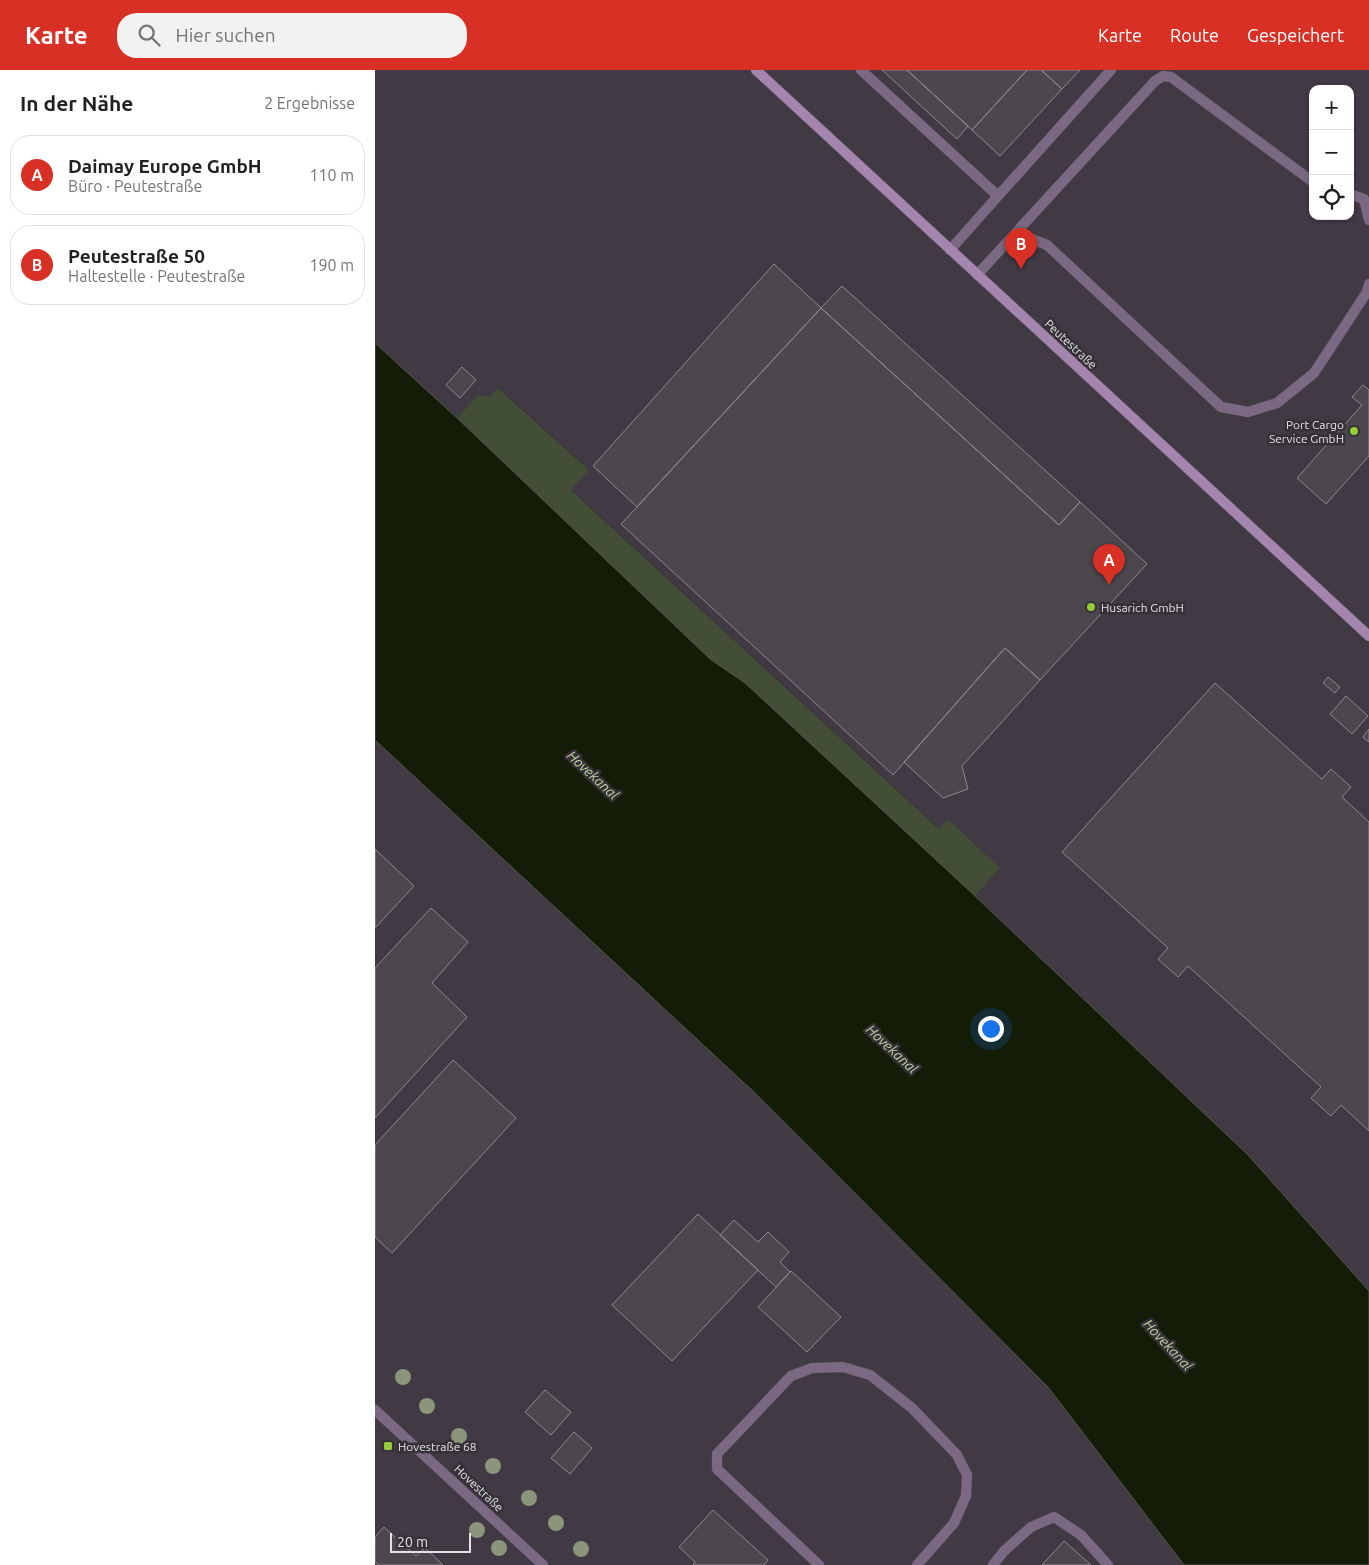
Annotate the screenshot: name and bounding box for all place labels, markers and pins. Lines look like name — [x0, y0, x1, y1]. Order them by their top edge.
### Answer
pin: B — [1005, 228, 1037, 269]
place label: Port Cargo Service GmbH — [1269, 418, 1344, 445]
marker: Port Cargo Service GmbH — [1348, 425, 1360, 437]
pin: A — [1093, 544, 1125, 585]
marker: Husarich GmbH — [1085, 601, 1097, 613]
place label: Husarich GmbH — [1101, 601, 1184, 614]
marker: Hovestraße 68 — [382, 1440, 394, 1452]
place label: Hovestraße 68 — [398, 1440, 477, 1453]

